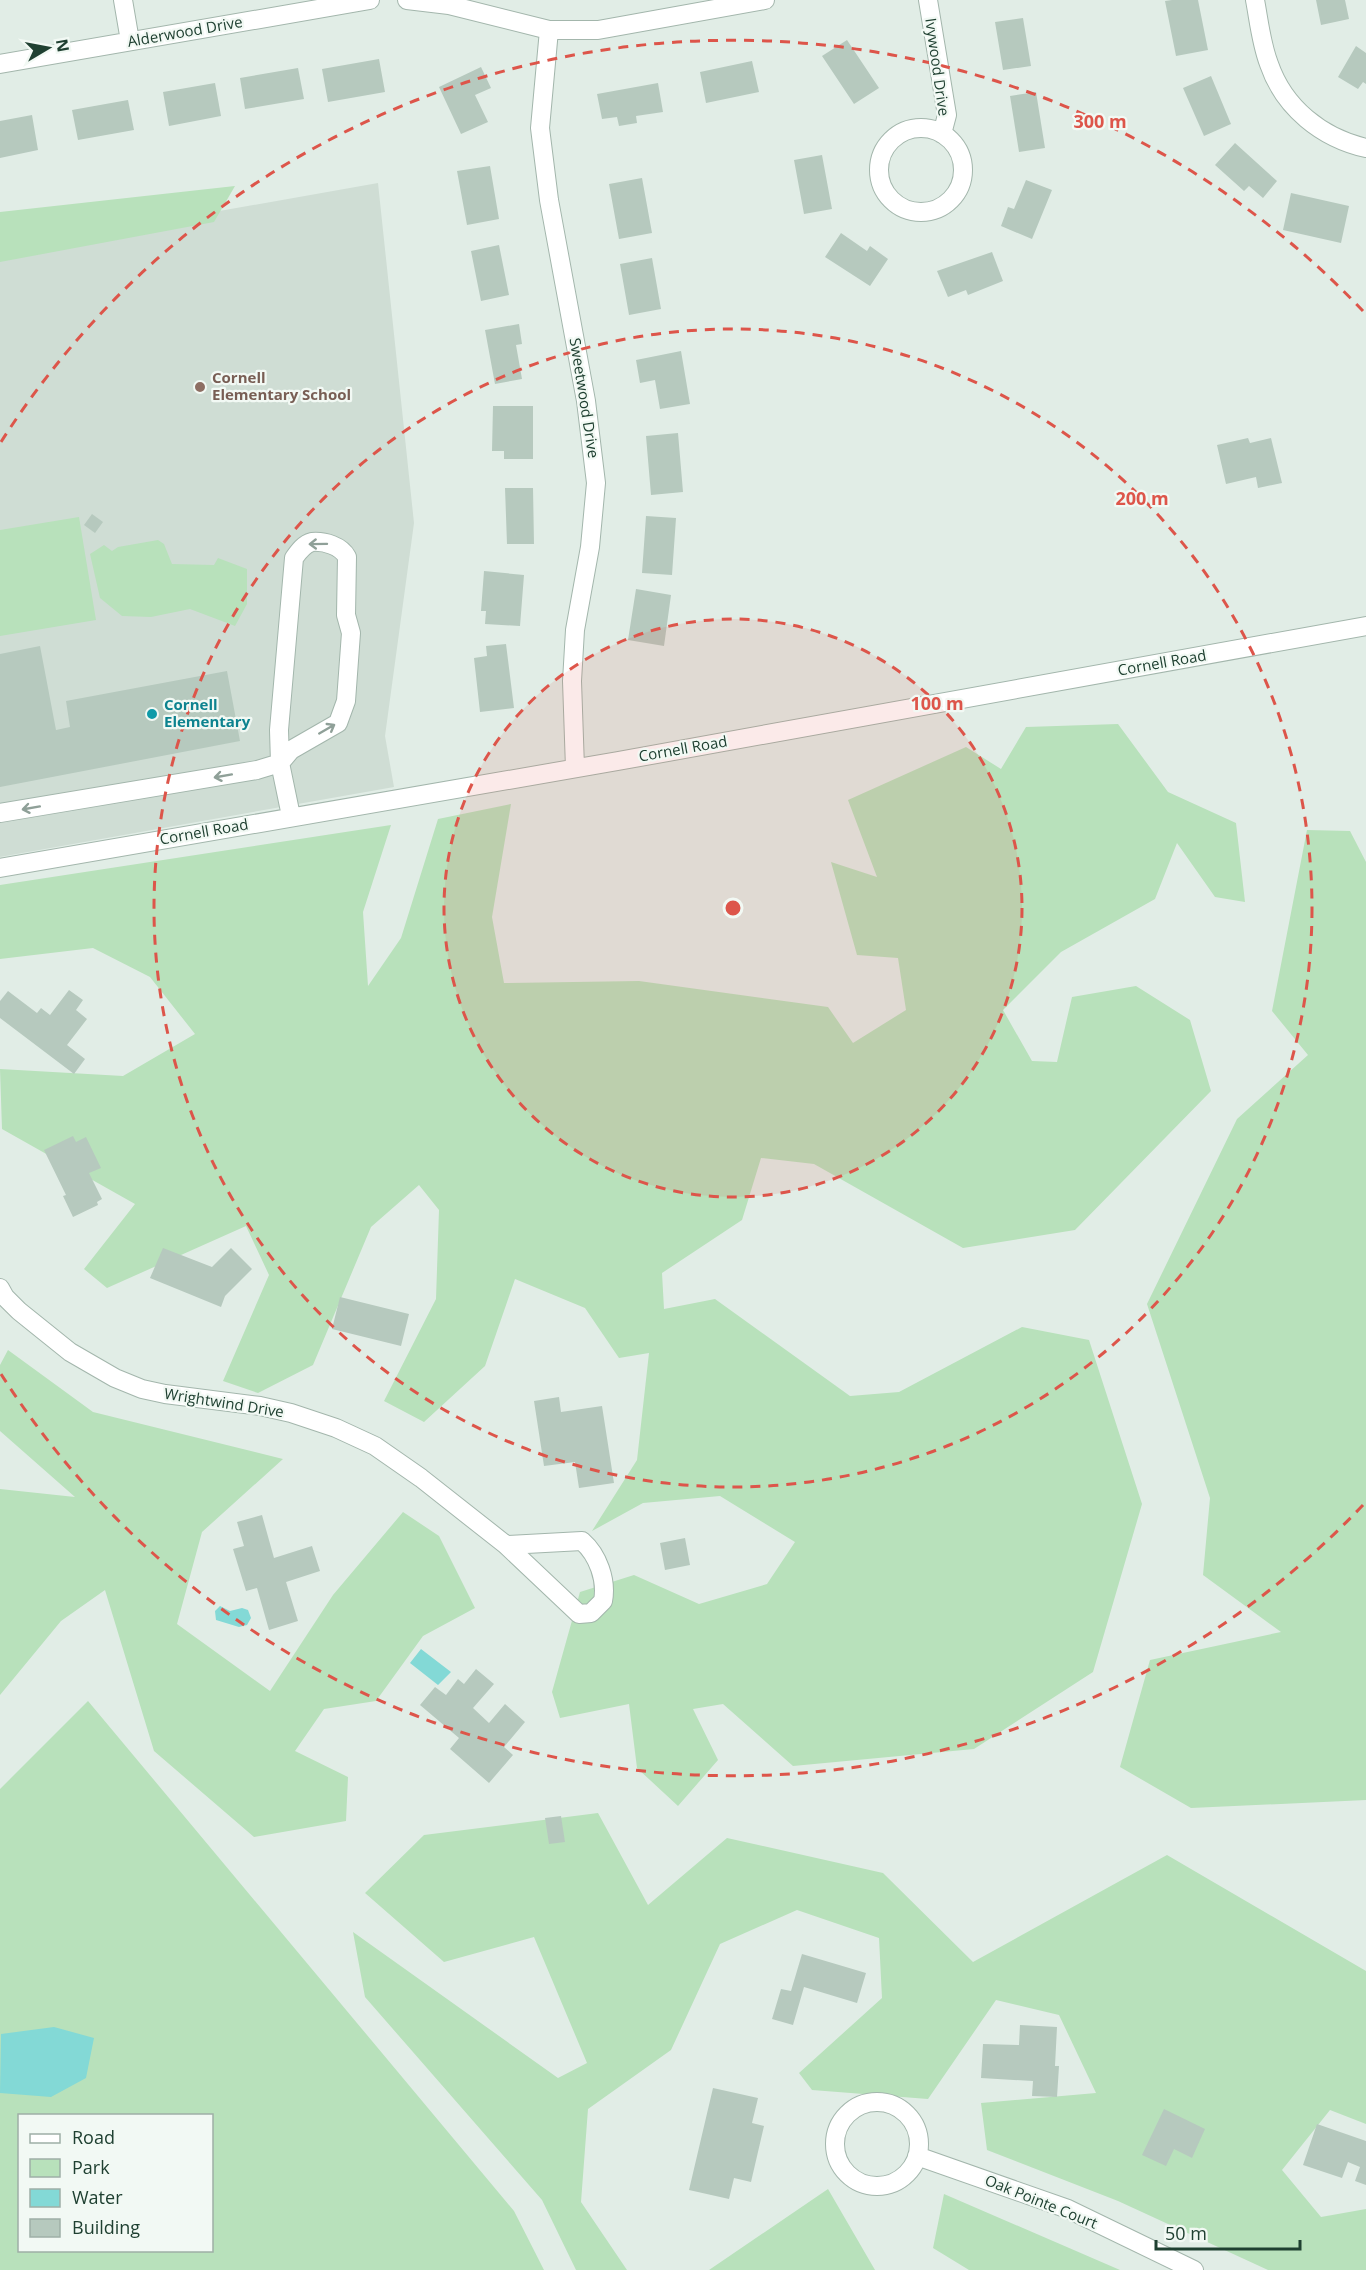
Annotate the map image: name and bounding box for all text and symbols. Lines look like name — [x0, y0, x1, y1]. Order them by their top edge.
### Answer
street label: Alderwood Drive — [126, 11, 244, 51]
street label: Ivywood Drive — [921, 17, 955, 117]
north arrow — [18, 18, 78, 78]
text: N — [51, 37, 75, 54]
text: 300 m — [1073, 109, 1127, 133]
street label: Sweetwood Drive — [566, 336, 604, 459]
place label: Cornell Elementary School — [212, 367, 351, 404]
marker: Cornell Elementary School — [193, 380, 207, 394]
text: 200 m — [1115, 486, 1169, 510]
one-way arrow — [309, 538, 329, 550]
street label: Cornell Road — [1116, 644, 1208, 680]
text: 100 m — [910, 691, 964, 715]
place label: Cornell Elementary — [164, 694, 251, 731]
marker: Cornell Elementary — [145, 707, 159, 721]
one-way arrow — [317, 723, 335, 734]
street label: Cornell Road — [637, 730, 729, 766]
one-way arrow — [214, 770, 234, 781]
one-way arrow — [21, 803, 41, 814]
street label: Cornell Road — [158, 813, 250, 849]
centre of rings — [723, 898, 743, 918]
street label: Wrightwind Drive — [163, 1383, 285, 1421]
legend — [18, 2114, 213, 2252]
text: Road — [72, 2125, 115, 2149]
text: Park — [72, 2155, 110, 2179]
street label: Oak Pointe Court — [982, 2169, 1101, 2233]
text: Water — [72, 2185, 123, 2209]
scale bar — [1156, 2213, 1300, 2251]
text: Building — [72, 2215, 140, 2239]
text: 50 m — [1165, 2221, 1207, 2245]

